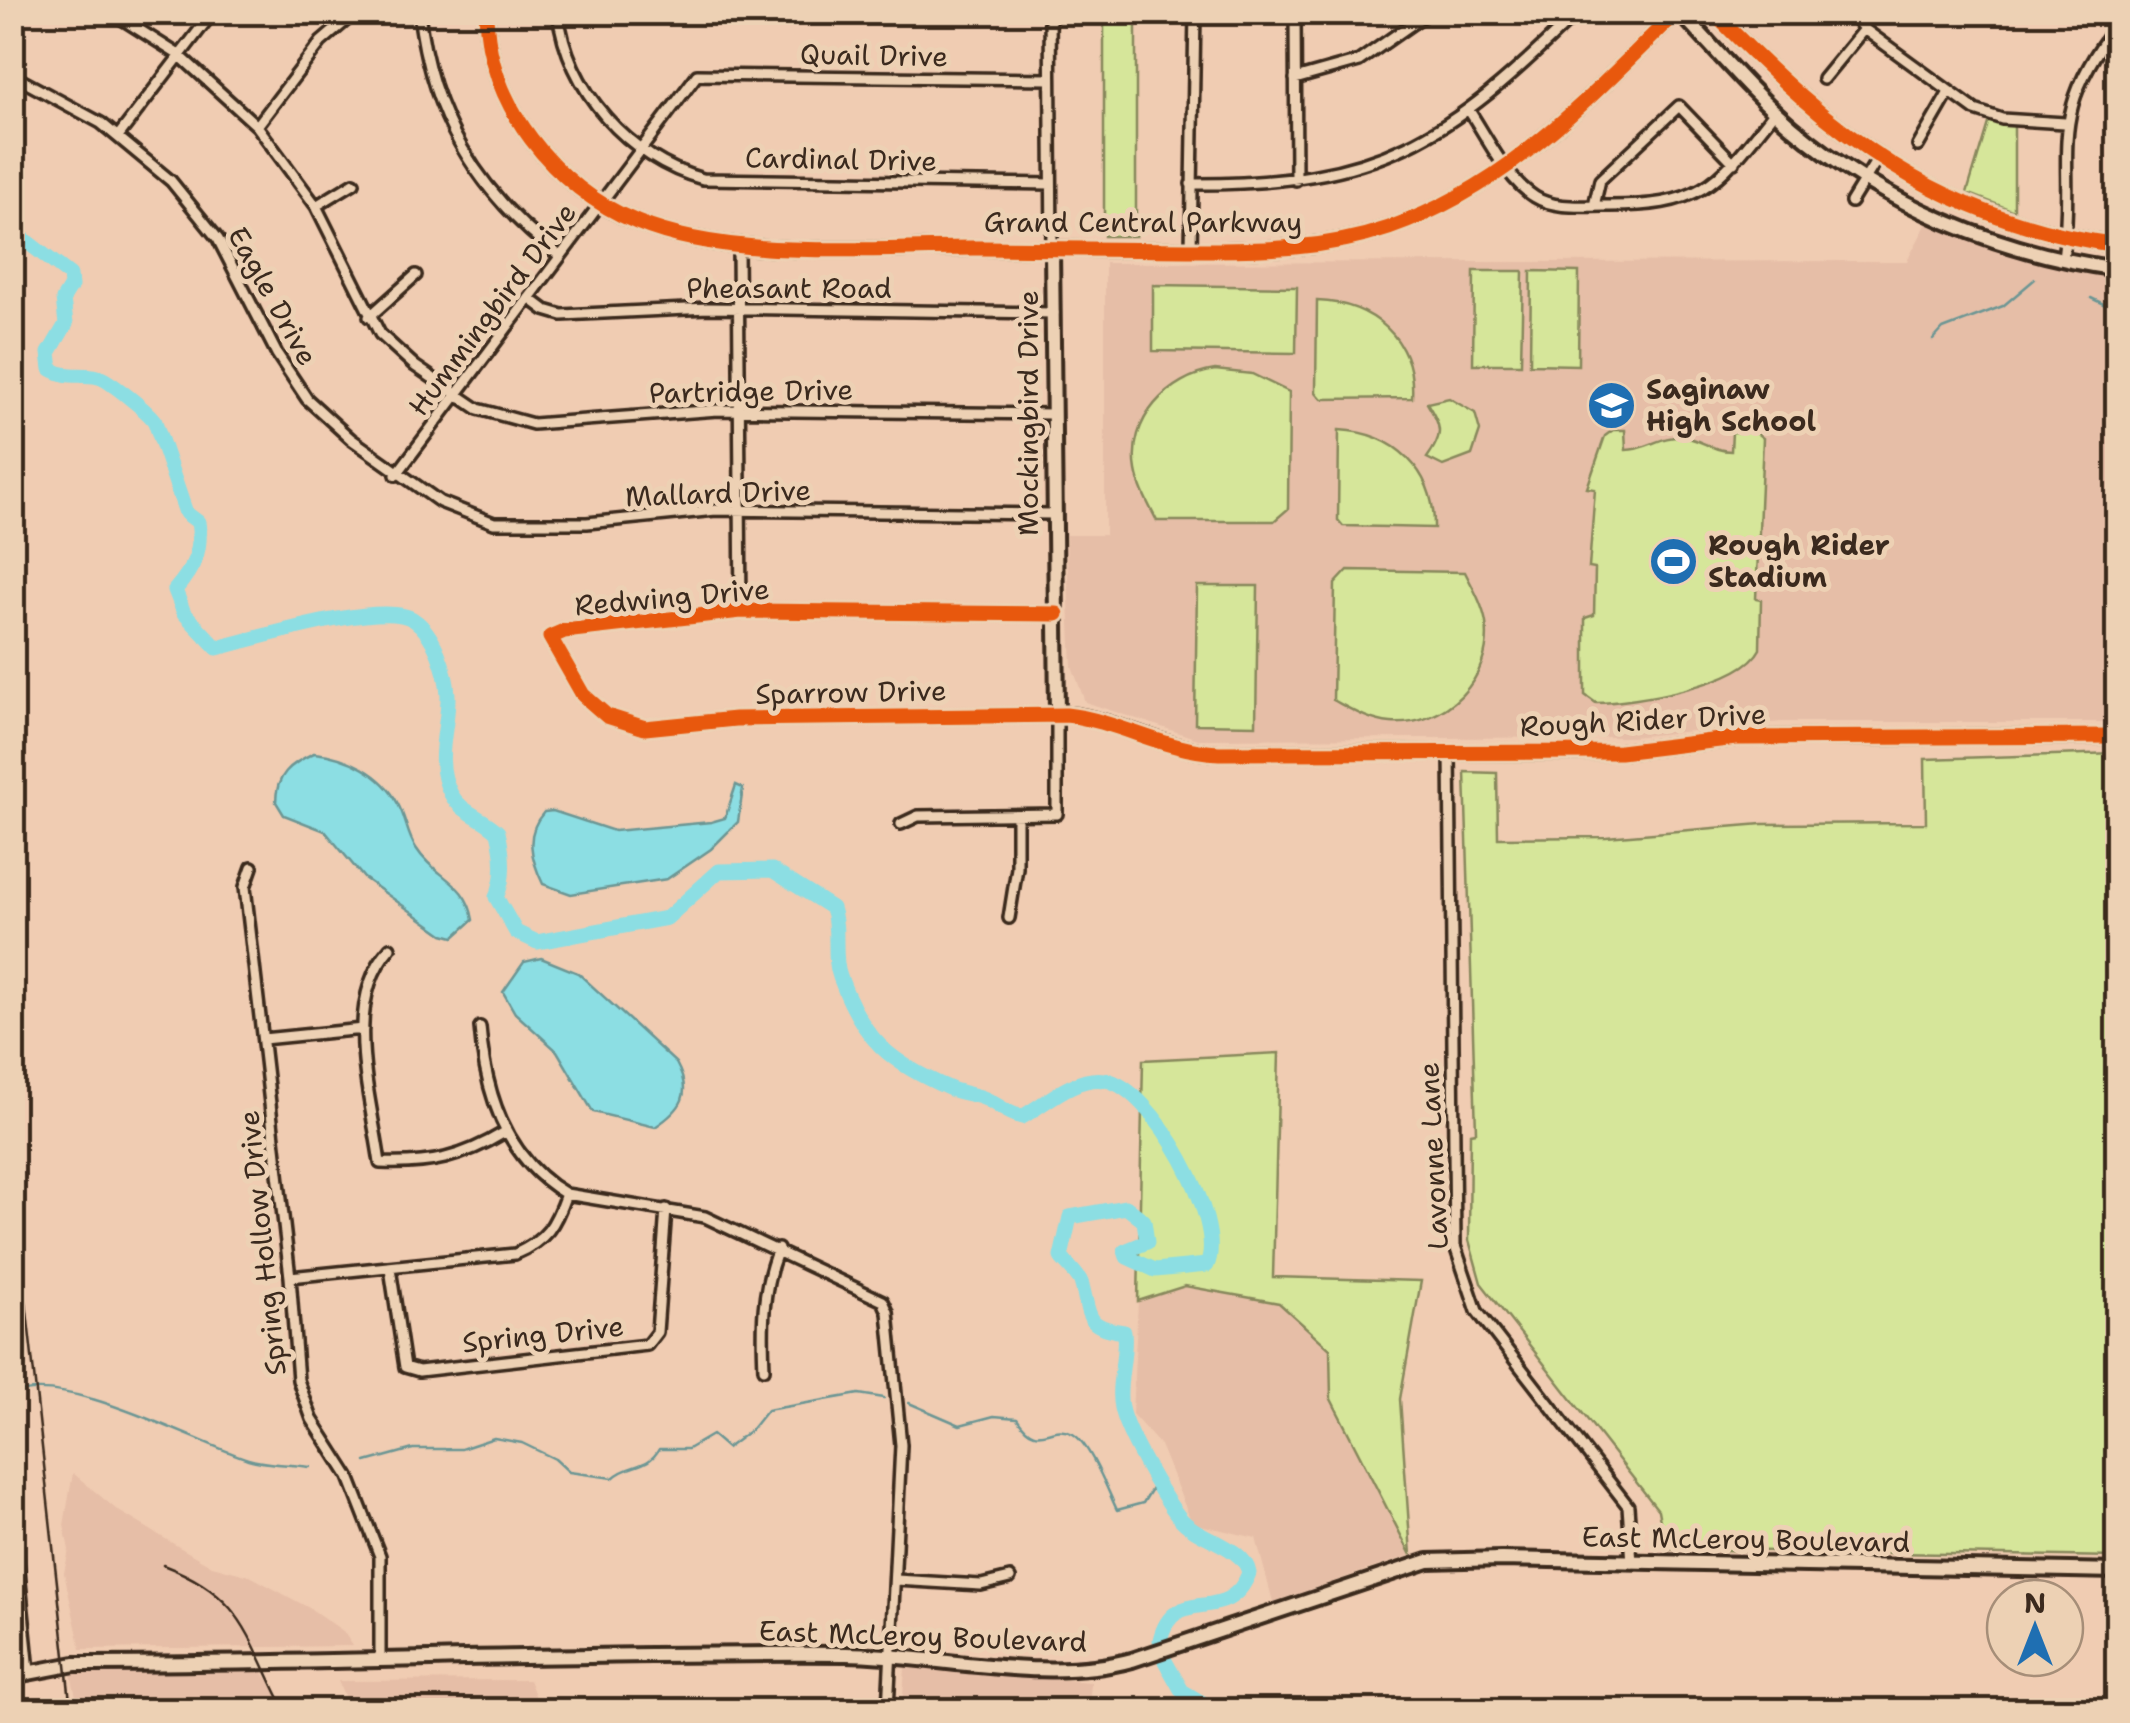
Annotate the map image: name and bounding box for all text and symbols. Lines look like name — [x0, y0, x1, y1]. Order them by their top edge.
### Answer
street label: Quail Drive — [800, 35, 948, 75]
street label: Cardinal Drive — [745, 138, 937, 180]
street label: Hummingbird Drive — [399, 195, 585, 423]
street label: Grand Central Parkway — [984, 203, 1302, 241]
street label: Eagle Drive — [219, 220, 327, 372]
street label: Pheasant Road — [686, 269, 892, 307]
street label: Mockingbird Drive — [1009, 290, 1047, 536]
street label: Partridge Drive — [648, 370, 854, 412]
place label: Saginaw High School — [1646, 370, 1816, 440]
school or university icon: Saginaw High School — [1585, 379, 1637, 431]
street label: Mallard Drive — [624, 471, 812, 515]
place label: Rough Rider Stadium — [1708, 526, 1890, 596]
sports icon: Rough Rider Stadium — [1647, 535, 1699, 587]
street label: Redwing Drive — [573, 570, 771, 624]
street label: Sparrow Drive — [755, 671, 947, 713]
street label: Rough Rider Drive — [1519, 695, 1767, 745]
street label: Lavonne Lane — [1409, 1061, 1457, 1251]
street label: Spring Hollow Drive — [229, 1109, 295, 1377]
street label: Spring Drive — [460, 1307, 626, 1361]
street label: East McLeroy Boulevard — [1581, 1517, 1911, 1561]
north arrow — [1985, 1578, 2085, 1678]
text: N — [2024, 1584, 2046, 1622]
street label: East McLeroy Boulevard — [758, 1611, 1088, 1661]

